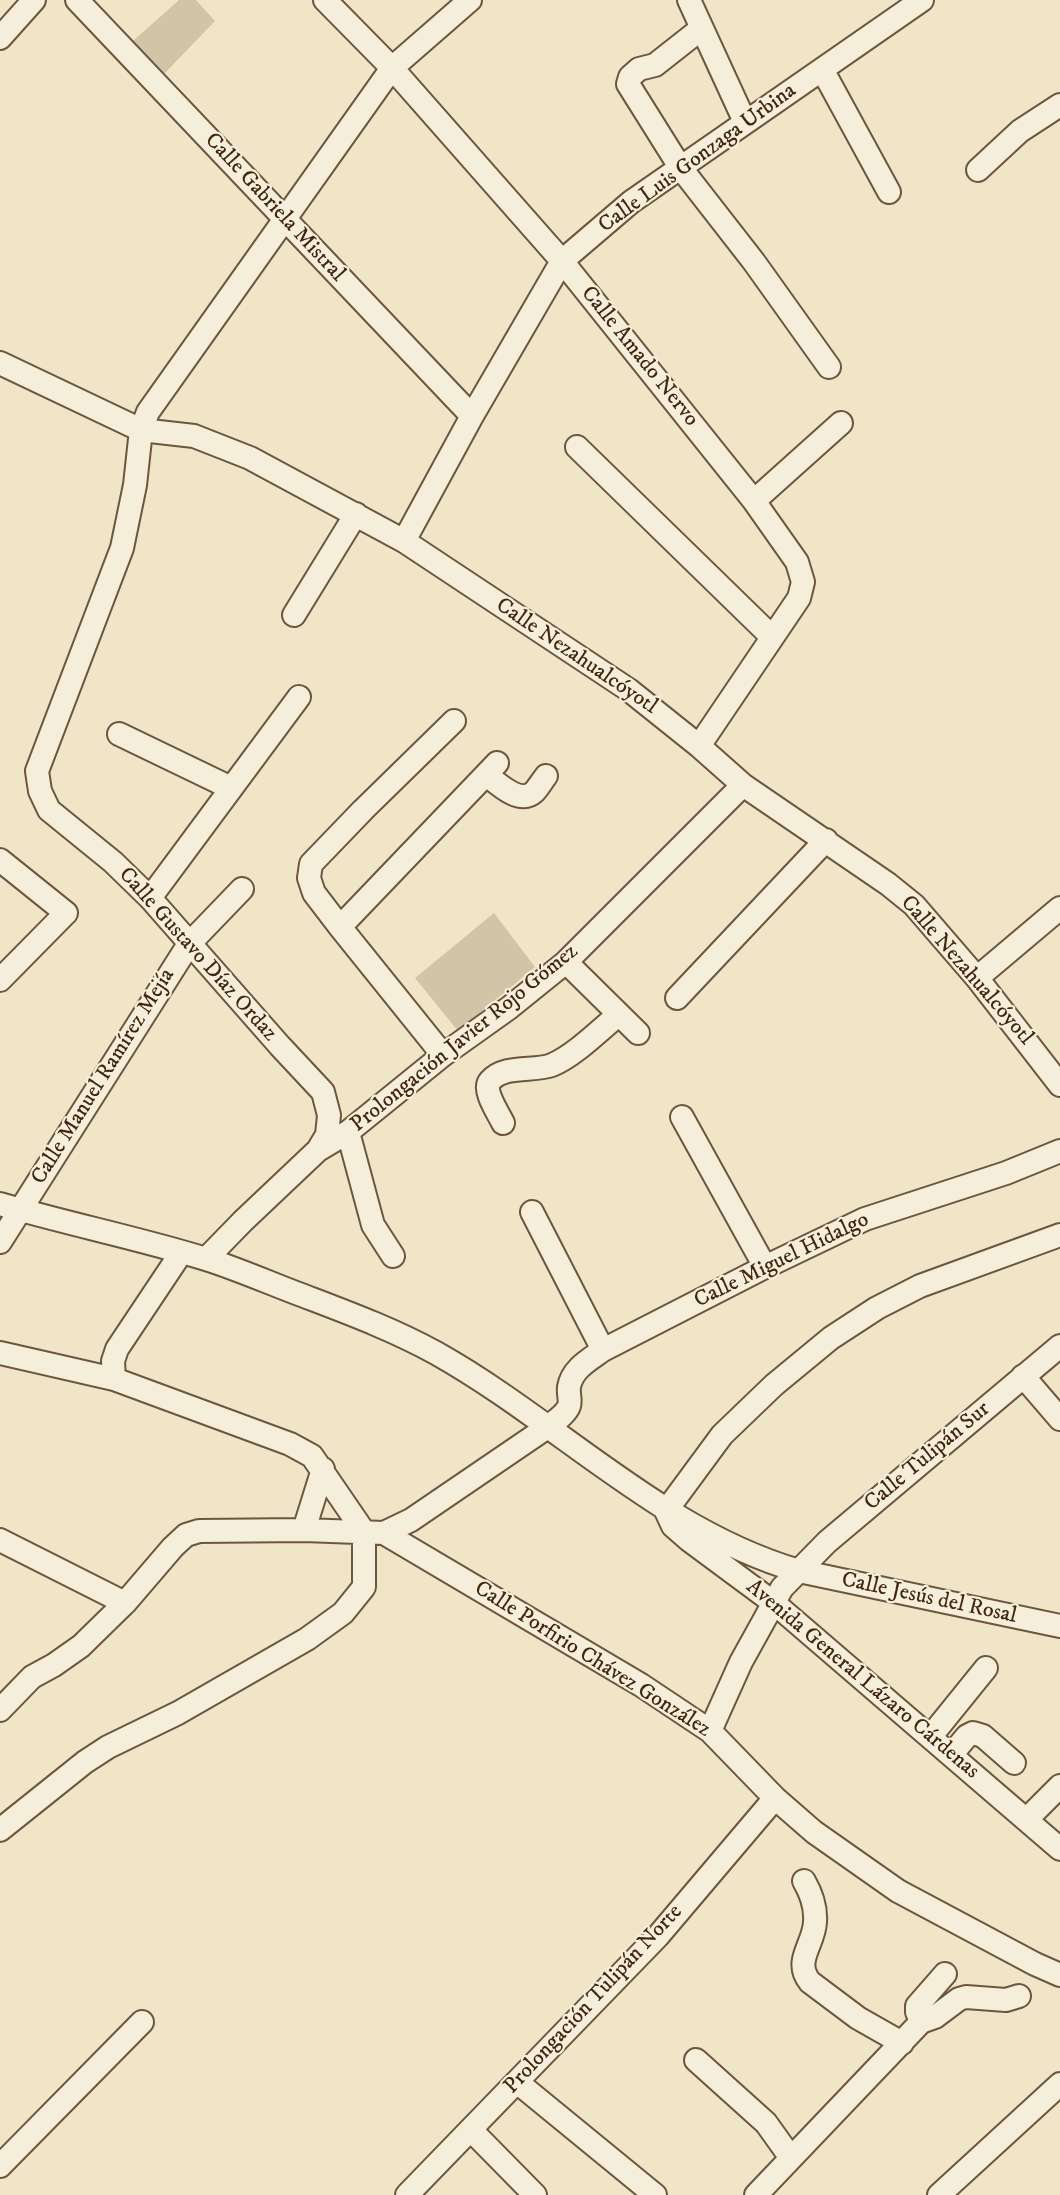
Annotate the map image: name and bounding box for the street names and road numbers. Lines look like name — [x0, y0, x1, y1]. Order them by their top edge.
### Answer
street label: Calle Luis Gonzaga Urbina — [594, 78, 802, 240]
street label: Calle Gabriela Mistral — [198, 128, 350, 288]
street label: Calle Amado Nervo — [574, 282, 704, 432]
street label: Calle Nezahualcóyotl — [490, 593, 662, 721]
street label: Calle Gustavo Díaz Ordaz — [112, 863, 282, 1047]
street label: Calle Nezahualcóyotl — [894, 891, 1038, 1051]
street label: Prolongación Javier Rojo Gómez — [346, 939, 584, 1139]
street label: Calle Manuel Ramírez Mejía — [27, 964, 181, 1190]
street label: Calle Miguel Hidalgo — [690, 1207, 874, 1315]
street label: Calle Tulipán Sur — [860, 1397, 996, 1517]
street label: Calle Jesús del Rosal — [839, 1568, 1019, 1630]
street label: Avenida General Lázaro Cárdenas — [740, 1575, 984, 1785]
street label: Calle Porfirio Chávez González — [469, 1576, 715, 1744]
street label: Prolongación Tulipán Norte — [499, 1900, 689, 2100]

